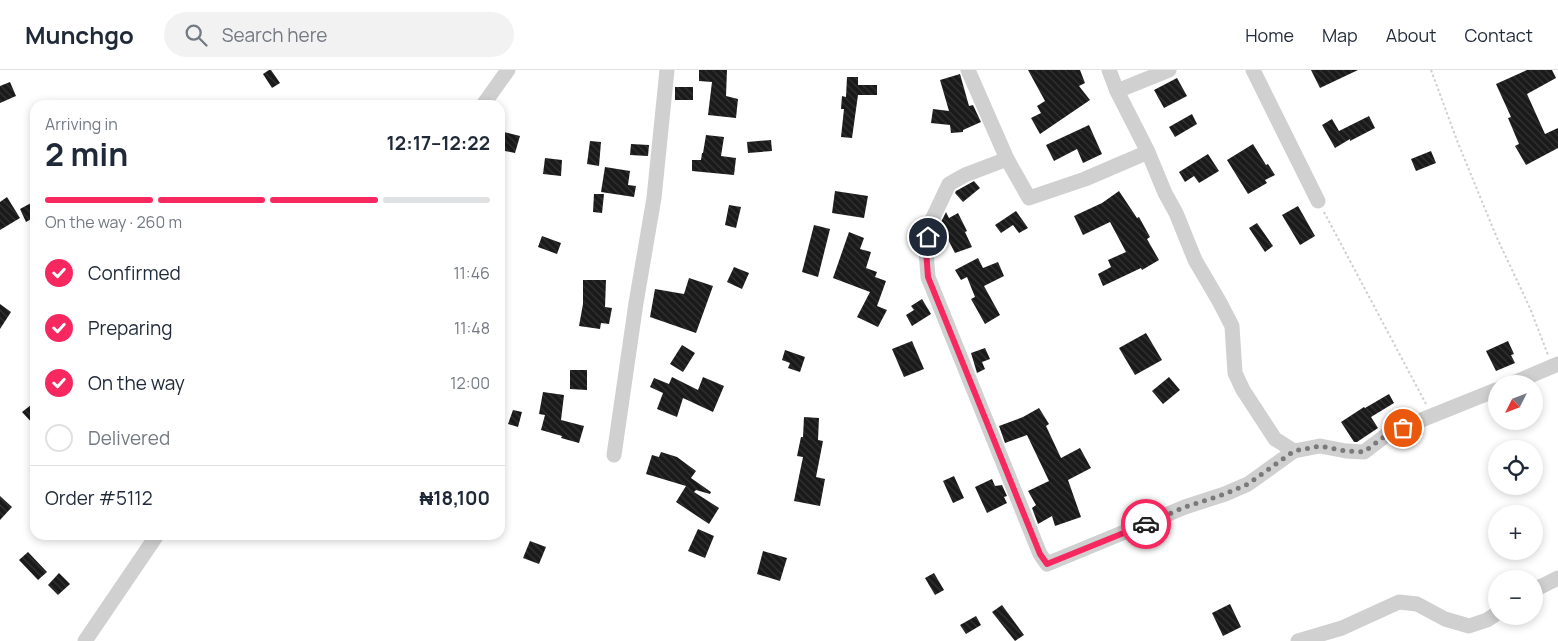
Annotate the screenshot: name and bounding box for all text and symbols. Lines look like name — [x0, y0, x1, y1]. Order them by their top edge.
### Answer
search box — [164, 12, 514, 57]
text: Munchgo — [25, 18, 134, 51]
icon: search — [182, 21, 210, 49]
text: Search here — [222, 22, 327, 48]
text: Home — [1245, 23, 1294, 47]
text: Map — [1322, 23, 1358, 47]
text: About — [1386, 23, 1436, 47]
text: Contact — [1464, 23, 1533, 47]
text: Arriving in — [45, 113, 118, 135]
text: 12:17–12:22 — [387, 130, 490, 156]
text: 2 min — [45, 132, 128, 176]
text: On the way · 260 m — [45, 211, 182, 233]
pin — [907, 216, 949, 258]
icon: home — [914, 223, 942, 251]
icon: check — [45, 259, 73, 287]
text: Confirmed — [88, 260, 181, 286]
text: 11:46 — [453, 262, 490, 284]
icon: check — [45, 314, 73, 342]
text: Preparing — [88, 315, 173, 341]
text: 11:48 — [454, 317, 490, 339]
icon: check — [45, 369, 73, 397]
text: On the way — [88, 370, 185, 396]
text: 12:00 — [450, 372, 490, 394]
north arrow — [1488, 375, 1542, 430]
map controls — [1488, 375, 1543, 625]
pin — [1382, 407, 1424, 449]
icon: bag — [1389, 414, 1417, 442]
text: Delivered — [88, 425, 170, 451]
button: locate — [1488, 440, 1543, 495]
text: Order #5112 — [45, 485, 153, 511]
text: ₦18,100 — [420, 485, 490, 511]
courier — [1121, 499, 1171, 549]
button: + — [1488, 505, 1543, 560]
icon: car — [1132, 510, 1160, 538]
button: − — [1488, 570, 1543, 625]

